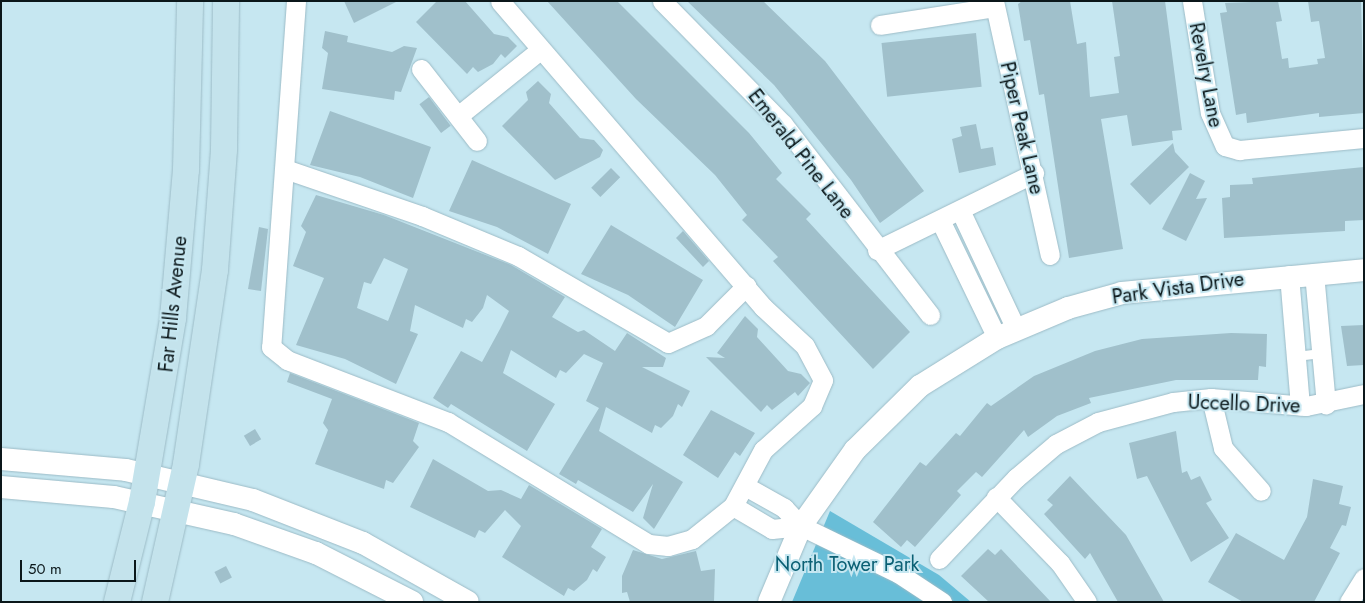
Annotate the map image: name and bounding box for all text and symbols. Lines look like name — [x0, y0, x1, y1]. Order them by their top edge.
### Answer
street label: Revelry Lane — [1184, 21, 1228, 129]
street label: Piper Peak Lane — [995, 59, 1049, 197]
street label: Emerald Pine Lane — [743, 84, 859, 224]
street label: Far Hills Avenue — [154, 235, 192, 373]
street label: Park Vista Drive — [1110, 267, 1246, 309]
street label: Uccello Drive — [1187, 390, 1301, 418]
scale bar — [22, 550, 139, 582]
park label: North Tower Park — [775, 552, 919, 576]
text: 50 m — [28, 558, 62, 580]

